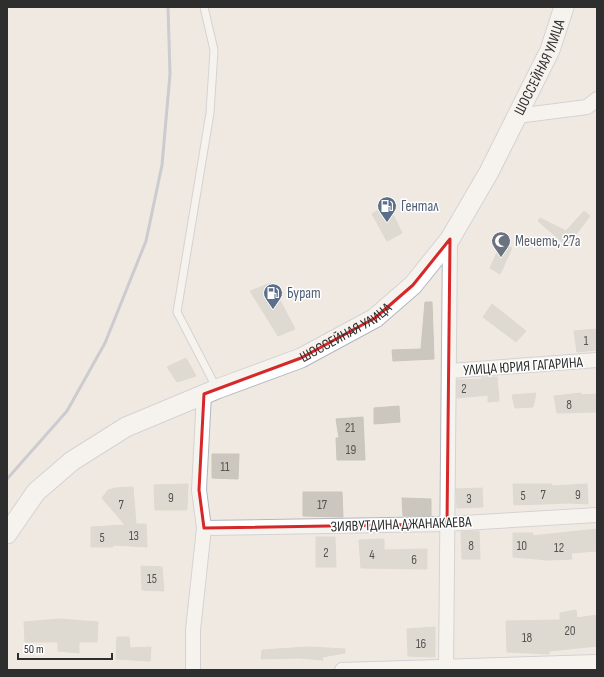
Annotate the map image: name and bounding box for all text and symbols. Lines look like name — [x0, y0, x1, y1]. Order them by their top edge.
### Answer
street label: ШОССЕЙНАЯ УЛИЦА — [510, 17, 569, 118]
fuel station icon: Гентал — [376, 195, 398, 223]
place label: Гентал — [401, 197, 439, 216]
mosque icon: Мечеть, 27а — [490, 230, 512, 258]
place label: Мечеть, 27а — [515, 232, 581, 251]
fuel station icon: Бурат — [262, 282, 284, 310]
place label: Бурат — [287, 284, 321, 303]
street label: ШОССЕЙНАЯ УЛИЦА — [297, 298, 396, 367]
house number: 1 — [584, 333, 589, 349]
street label: УЛИЦА ЮРИЯ ГАГАРИНА — [463, 353, 584, 380]
house number: 2 — [461, 381, 467, 397]
house number: 8 — [566, 397, 572, 413]
house number: 21 — [345, 420, 355, 436]
house number: 19 — [346, 442, 356, 458]
house number: 11 — [220, 459, 230, 475]
house number: 7 — [540, 487, 546, 503]
house number: 9 — [575, 487, 581, 503]
house number: 5 — [520, 488, 526, 504]
house number: 9 — [168, 490, 174, 506]
house number: 3 — [466, 491, 472, 507]
house number: 7 — [118, 497, 124, 513]
house number: 17 — [317, 497, 328, 513]
street label: ЗИЯВУТДИНА ДЖАНАКАЕВА — [330, 513, 472, 536]
house number: 13 — [129, 528, 139, 544]
house number: 5 — [99, 530, 105, 546]
house number: 8 — [468, 538, 474, 554]
house number: 10 — [517, 538, 527, 554]
house number: 12 — [554, 540, 564, 556]
house number: 2 — [323, 545, 329, 561]
house number: 4 — [369, 547, 375, 563]
house number: 6 — [411, 552, 417, 568]
house number: 15 — [147, 571, 157, 587]
house number: 20 — [564, 623, 576, 639]
house number: 18 — [522, 630, 532, 646]
scale bar — [18, 635, 112, 661]
house number: 16 — [416, 636, 426, 652]
text: 50 m — [24, 642, 44, 657]

